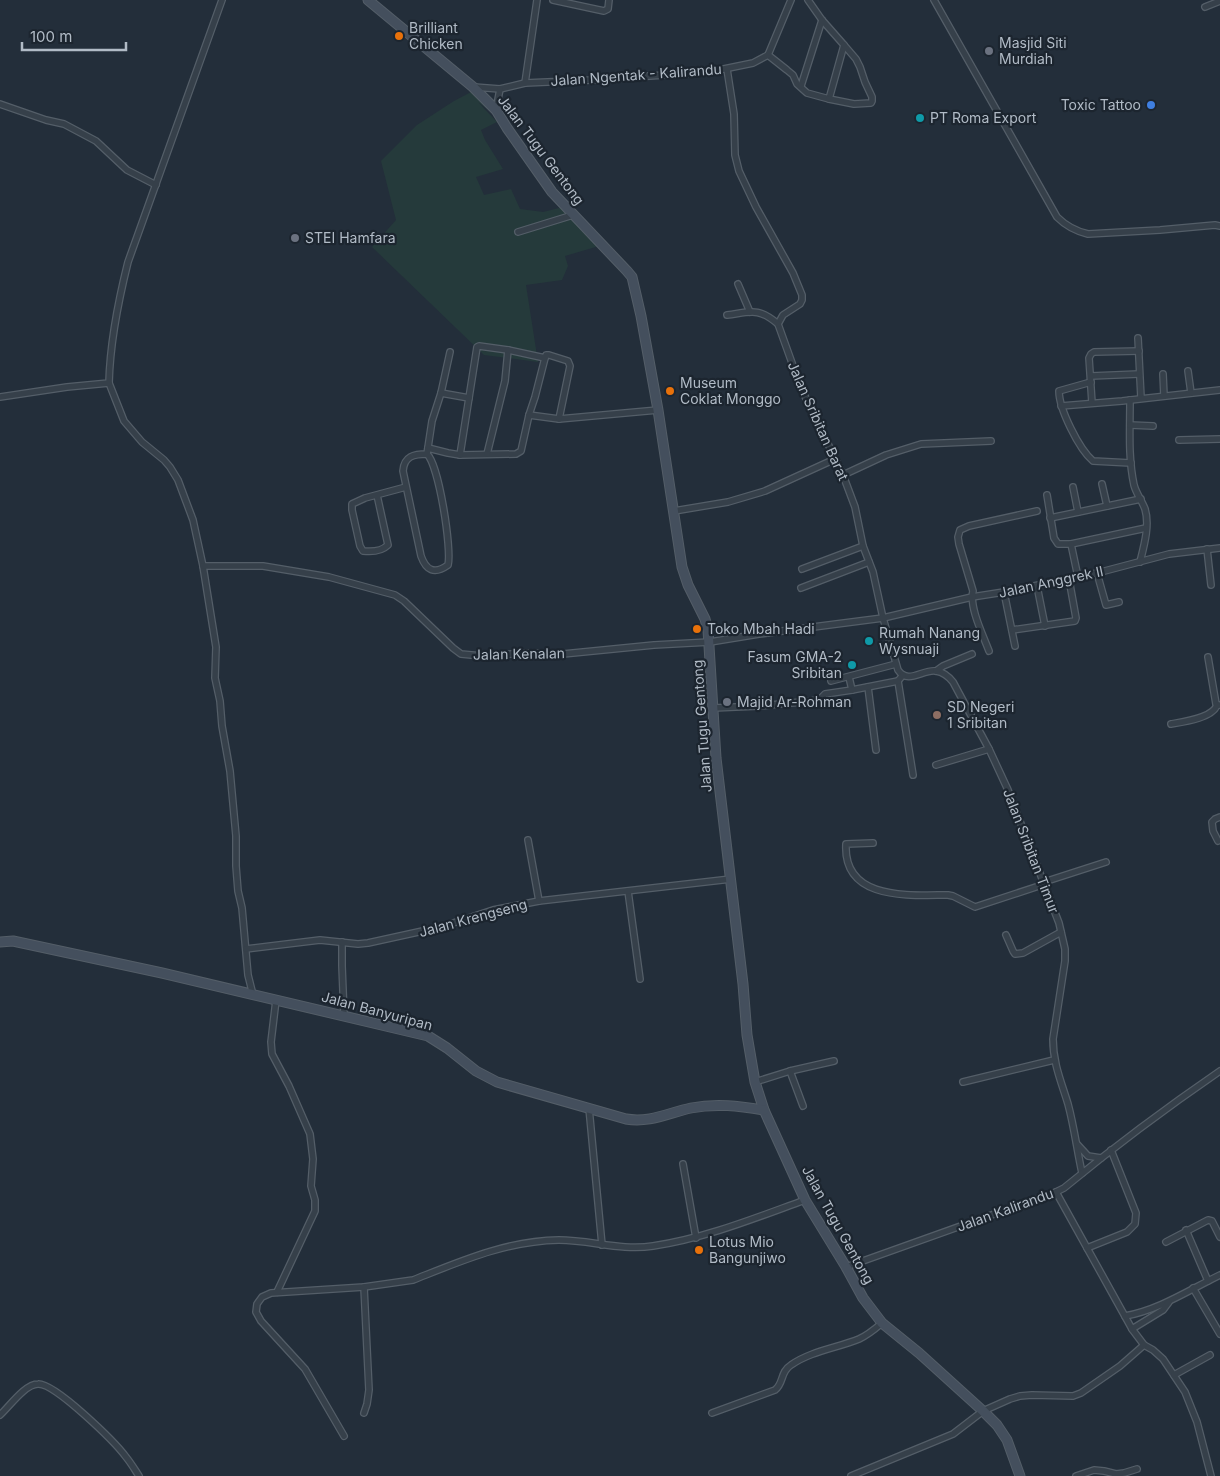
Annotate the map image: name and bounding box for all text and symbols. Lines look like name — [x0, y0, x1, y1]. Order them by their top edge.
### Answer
place label: Brilliant Chicken — [409, 19, 463, 52]
scale bar — [22, 20, 126, 52]
text: 100 m — [30, 27, 72, 46]
marker: Brilliant Chicken — [393, 30, 405, 42]
place label: Masjid Siti Murdiah — [999, 34, 1067, 67]
marker: Masjid Siti Murdiah — [983, 45, 995, 57]
street label: Jalan Ngentak - Kalirandu — [550, 60, 722, 89]
street label: Jalan Tugu Gentong — [495, 91, 588, 208]
place label: Toxic Tattoo — [1061, 96, 1141, 113]
marker: Toxic Tattoo — [1145, 99, 1157, 111]
place label: PT Roma Export — [930, 109, 1037, 126]
marker: PT Roma Export — [914, 112, 926, 124]
place label: STEI Hamfara — [305, 229, 396, 246]
marker: STEI Hamfara — [289, 232, 301, 244]
street label: Jalan Sribitan Barat — [785, 359, 853, 483]
place label: Museum Coklat Monggo — [680, 374, 781, 407]
marker: Museum Coklat Monggo — [664, 385, 676, 397]
street label: Jalan Anggrek II — [997, 562, 1105, 601]
place label: Toko Mbah Hadi — [707, 620, 815, 637]
marker: Toko Mbah Hadi — [691, 623, 703, 635]
place label: Rumah Nanang Wysnuaji — [879, 624, 980, 657]
marker: Rumah Nanang Wysnuaji — [863, 635, 875, 647]
street label: Jalan Kenalan — [473, 644, 565, 663]
place label: Fasum GMA-2 Sribitan — [748, 648, 842, 681]
street label: Jalan Tugu Gentong — [688, 659, 715, 793]
marker: Fasum GMA-2 Sribitan — [846, 659, 858, 671]
place label: Majid Ar-Rohman — [737, 693, 852, 710]
marker: Majid Ar-Rohman — [721, 696, 733, 708]
place label: SD Negeri 1 Sribitan — [947, 698, 1014, 731]
marker: SD Negeri 1 Sribitan — [931, 709, 943, 721]
street label: Jalan Sribitan Timur — [1000, 786, 1063, 916]
street label: Jalan Krengseng — [417, 895, 529, 940]
street label: Jalan Banyuripan — [320, 988, 435, 1034]
street label: Jalan Tugu Gentong — [799, 1162, 878, 1287]
street label: Jalan Kalirandu — [954, 1184, 1055, 1235]
place label: Lotus Mio Bangunjiwo — [709, 1233, 786, 1266]
marker: Lotus Mio Bangunjiwo — [693, 1244, 705, 1256]

